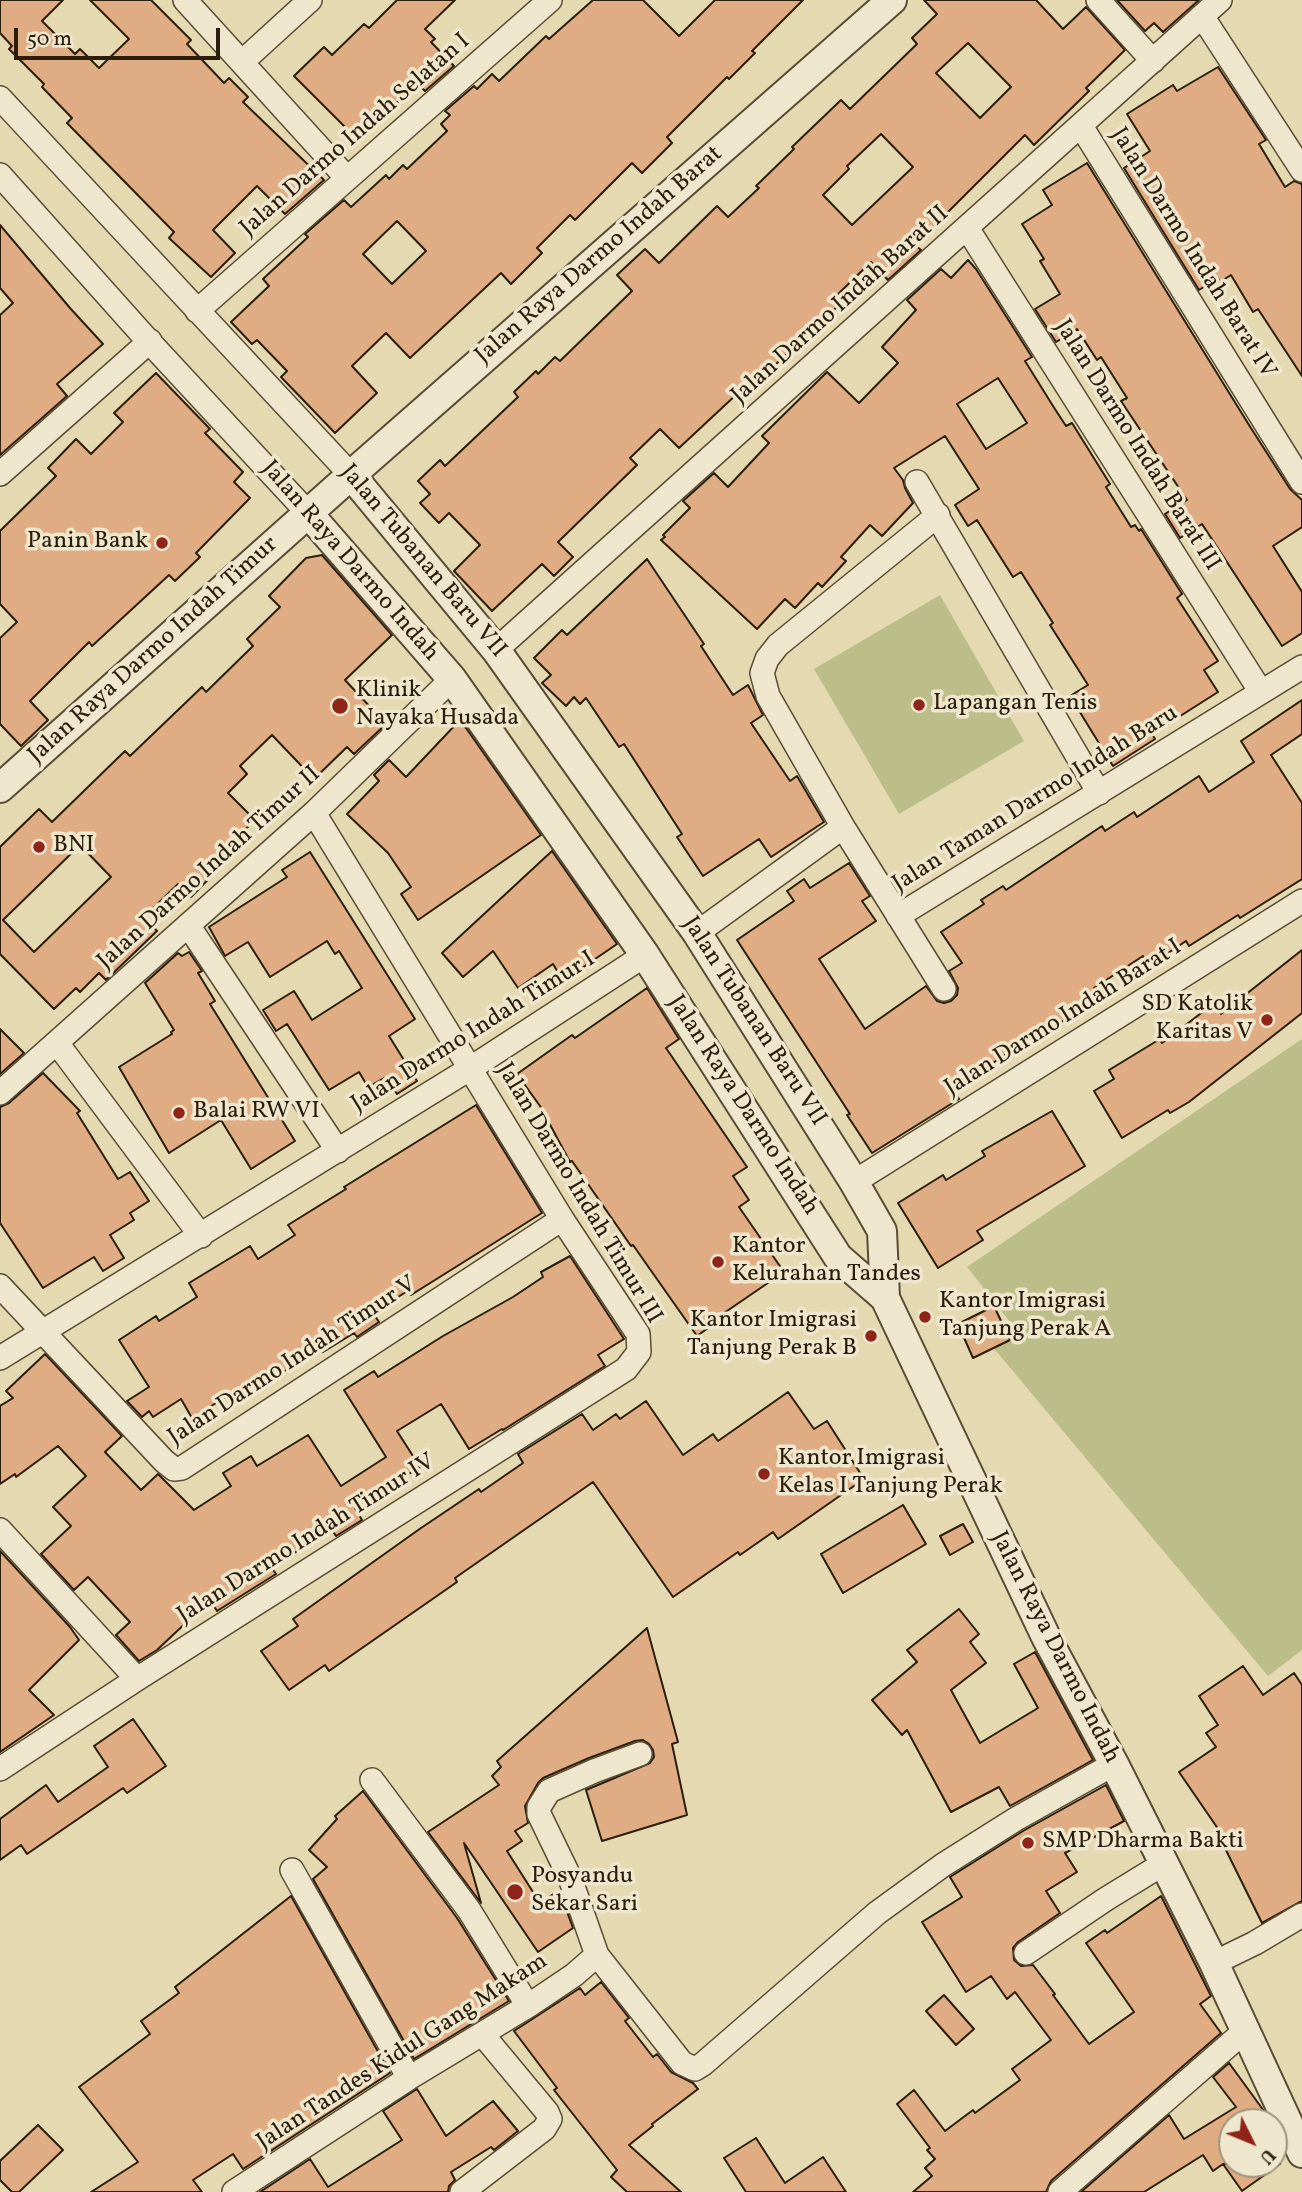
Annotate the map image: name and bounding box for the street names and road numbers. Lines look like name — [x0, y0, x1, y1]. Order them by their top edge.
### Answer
street label: Jalan Darmo Indah Selatan I — [235, 28, 477, 244]
street label: Jalan Darmo Indah Barat IV — [1103, 123, 1281, 385]
street label: Jalan Raya Darmo Indah Barat — [470, 141, 730, 371]
street label: Jalan Darmo Indah Barat II — [726, 201, 956, 411]
street label: Jalan Darmo Indah Barat III — [1047, 315, 1225, 577]
street label: Jalan Raya Darmo Indah — [254, 456, 444, 668]
street label: Jalan Tubanan Baru VII — [333, 459, 511, 665]
street label: Jalan Raya Darmo Indah Timur — [23, 531, 285, 771]
street label: Jalan Taman Darmo Indah Baru — [888, 700, 1184, 900]
street label: Jalan Darmo Indah Timur II — [92, 761, 328, 977]
street label: Jalan Tubanan Baru VII — [675, 912, 831, 1132]
street label: Jalan Darmo Indah Barat I — [940, 934, 1188, 1104]
street label: Jalan Darmo Indah Timur I — [347, 946, 601, 1120]
street label: Jalan Raya Darmo Indah — [660, 991, 824, 1221]
street label: Jalan Darmo Indah Timur III — [489, 1058, 667, 1330]
street label: Jalan Darmo Indah Timur V — [164, 1271, 422, 1453]
street label: Jalan Darmo Indah Timur IV — [173, 1449, 441, 1631]
street label: Jalan Raya Darmo Indah — [983, 1527, 1125, 1769]
street label: Jalan Tandes Kidul Gang Makam — [252, 1948, 554, 2158]

